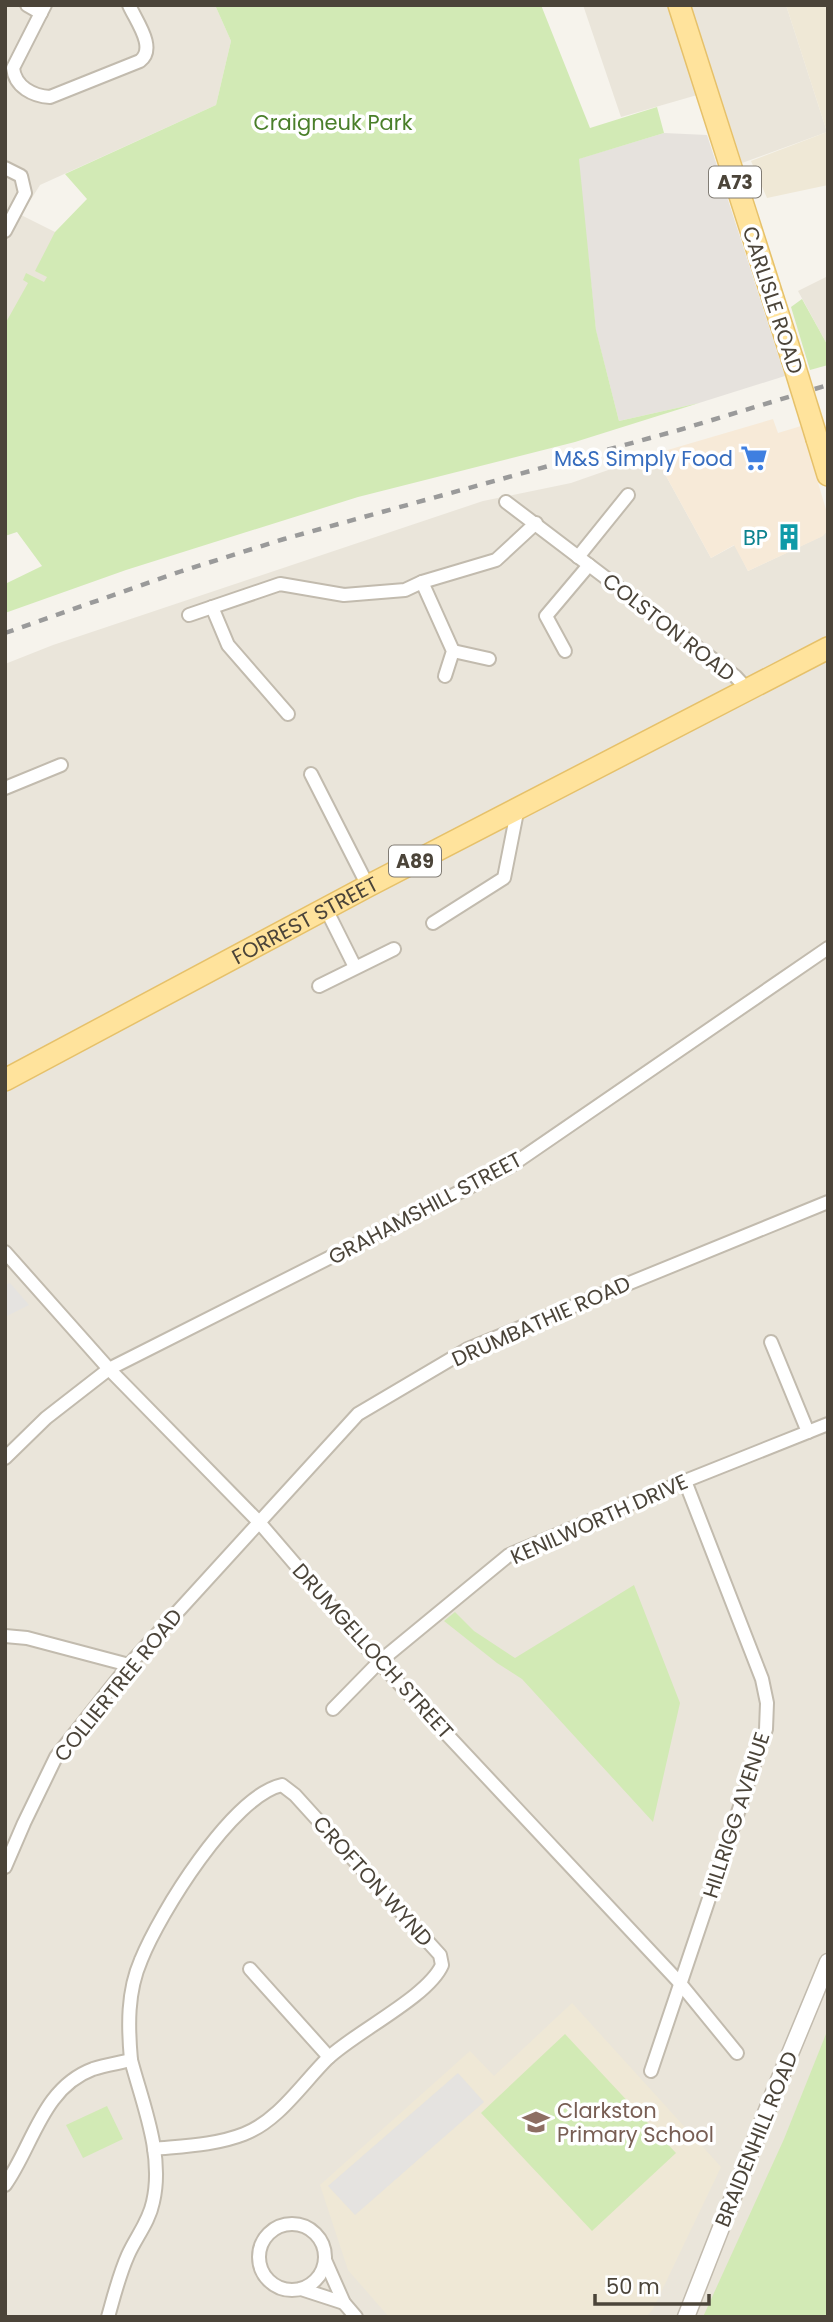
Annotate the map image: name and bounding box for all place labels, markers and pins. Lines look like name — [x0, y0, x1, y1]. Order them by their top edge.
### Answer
supermarket icon: M&S Simply Food — [739, 443, 769, 473]
place label: M&S Simply Food — [554, 444, 733, 473]
building icon: BP — [774, 522, 804, 552]
place label: BP — [743, 523, 768, 552]
place label: Clarkston Primary School — [557, 2096, 714, 2149]
school or university icon: Clarkston Primary School — [521, 2107, 551, 2137]

